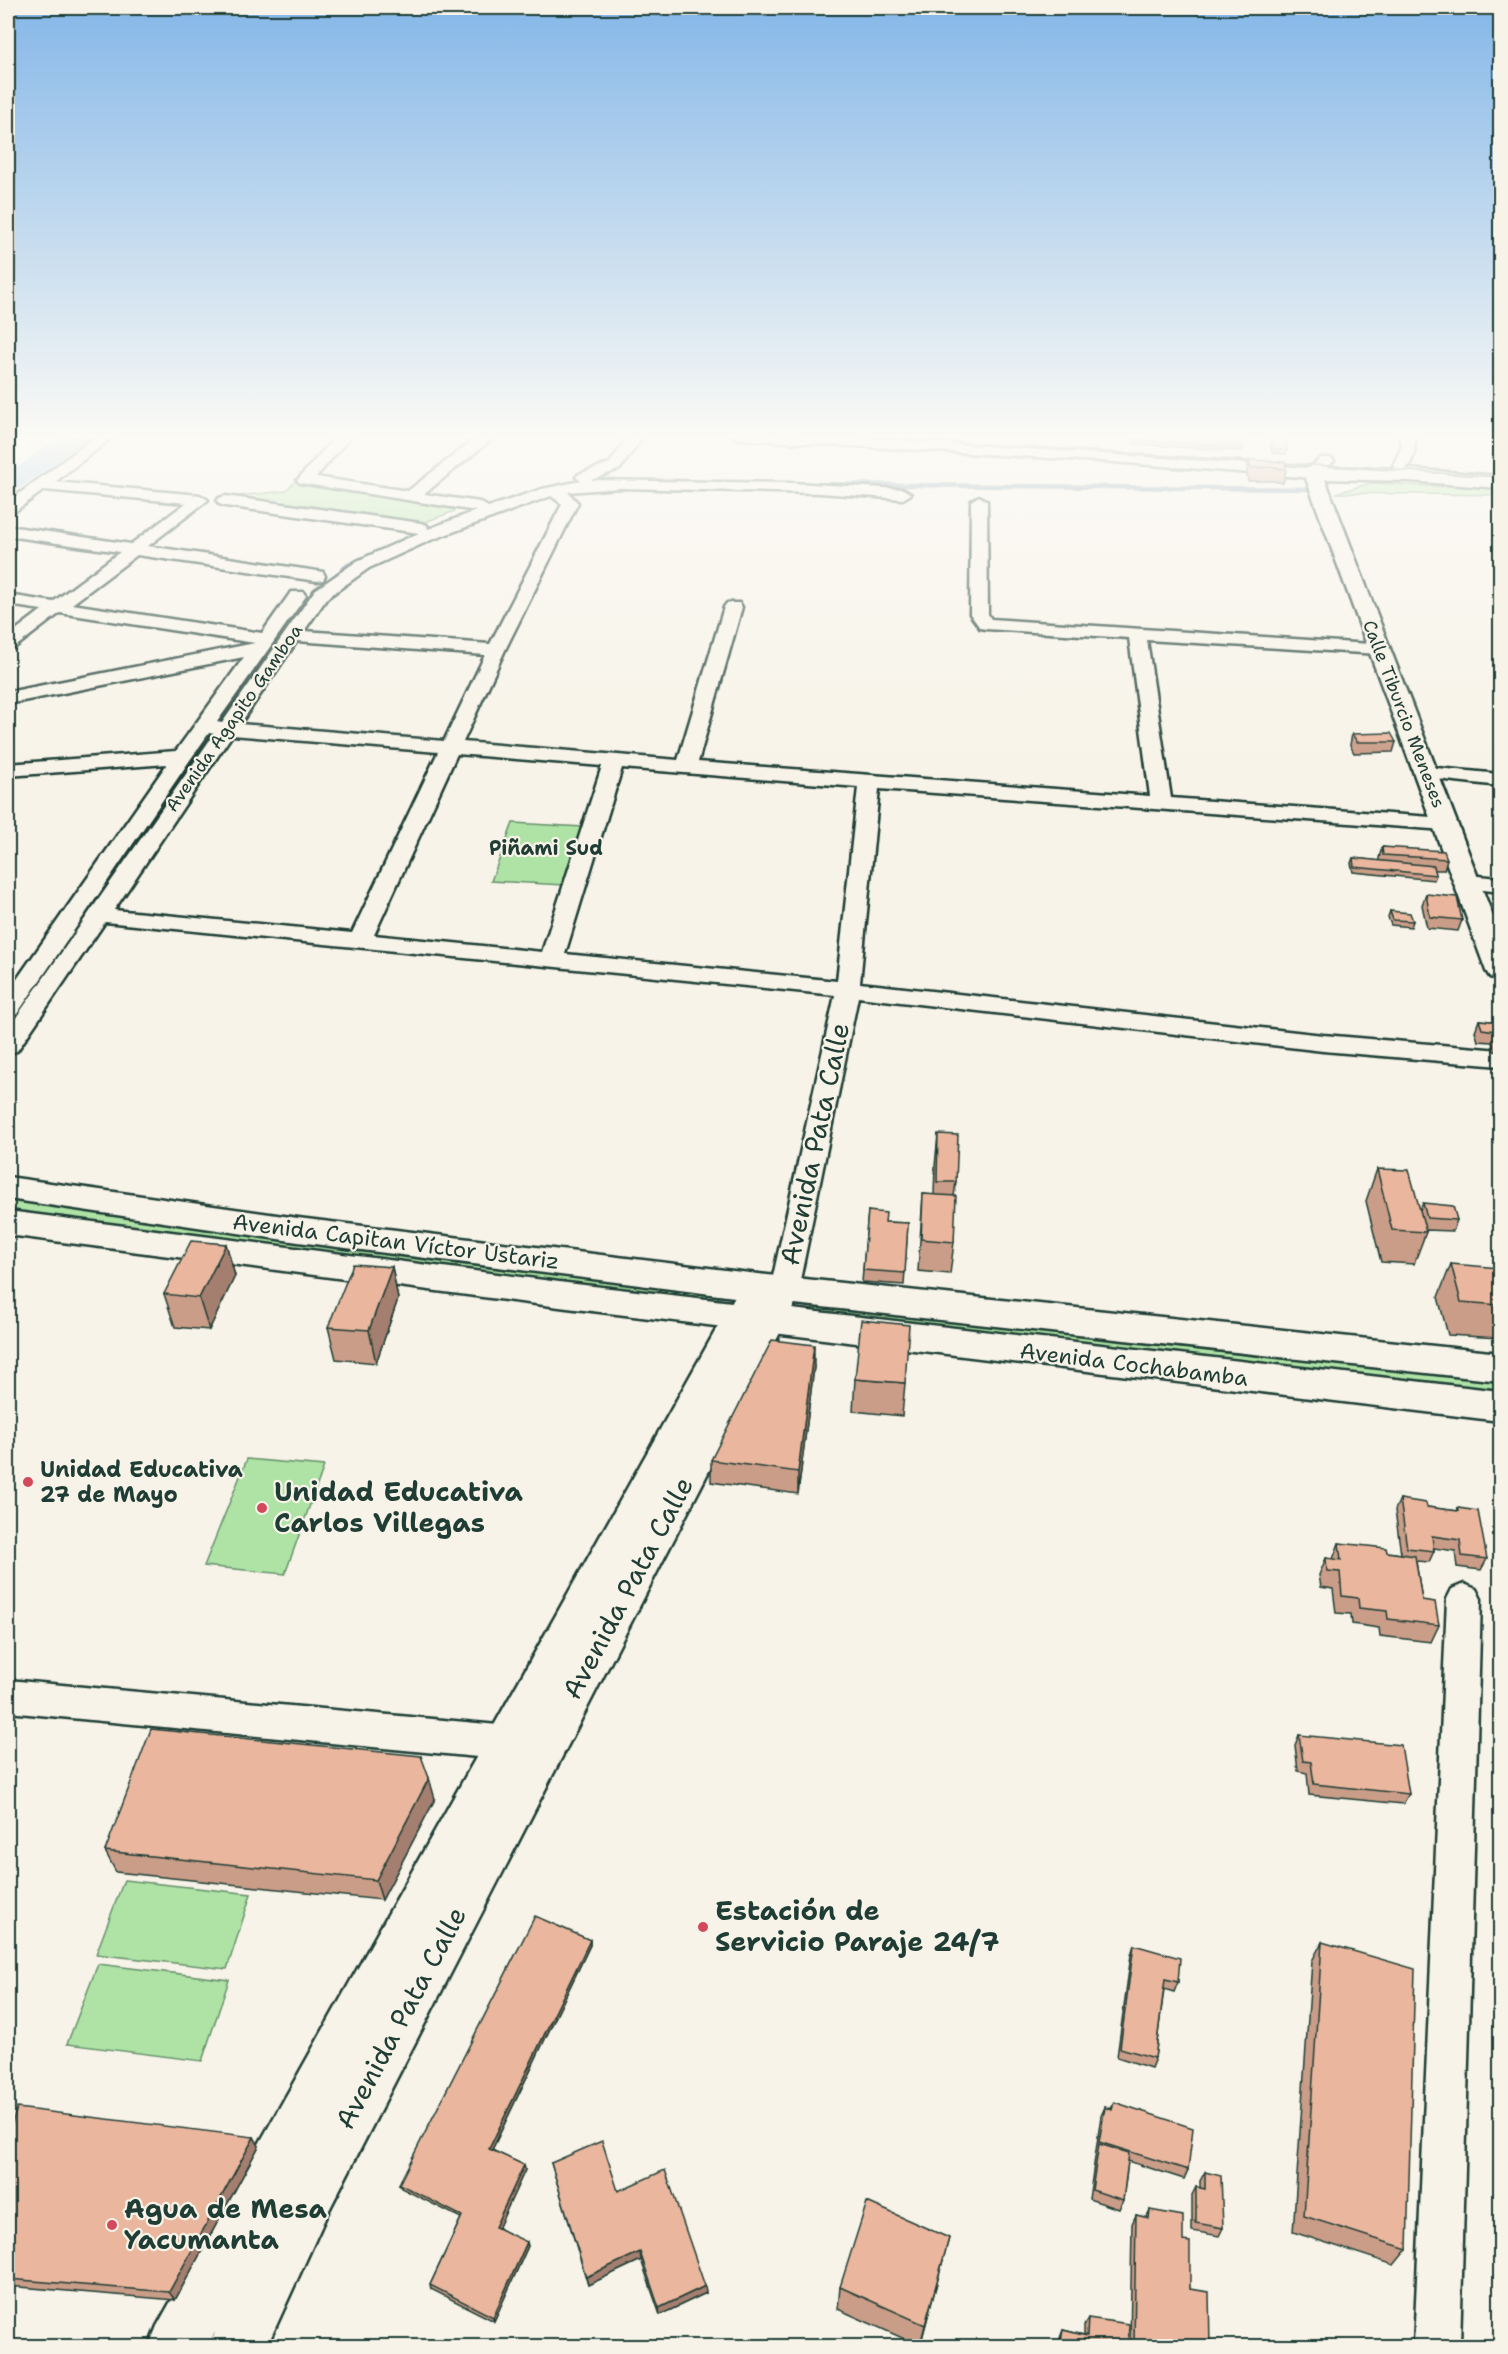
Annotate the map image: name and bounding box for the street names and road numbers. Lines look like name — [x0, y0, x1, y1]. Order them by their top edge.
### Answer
street label: Calle Tiburcio Meneses — [1357, 617, 1451, 811]
street label: Avenida Agapito Gamboa — [160, 619, 308, 817]
street label: Avenida Pata Calle — [771, 1019, 858, 1269]
street label: Avenida Capitan Víctor Ustariz — [231, 1207, 561, 1276]
street label: Avenida Cochabamba — [1018, 1336, 1250, 1393]
street label: Avenida Pata Calle — [553, 1470, 702, 1705]
street label: Avenida Pata Calle — [326, 1900, 475, 2135]

